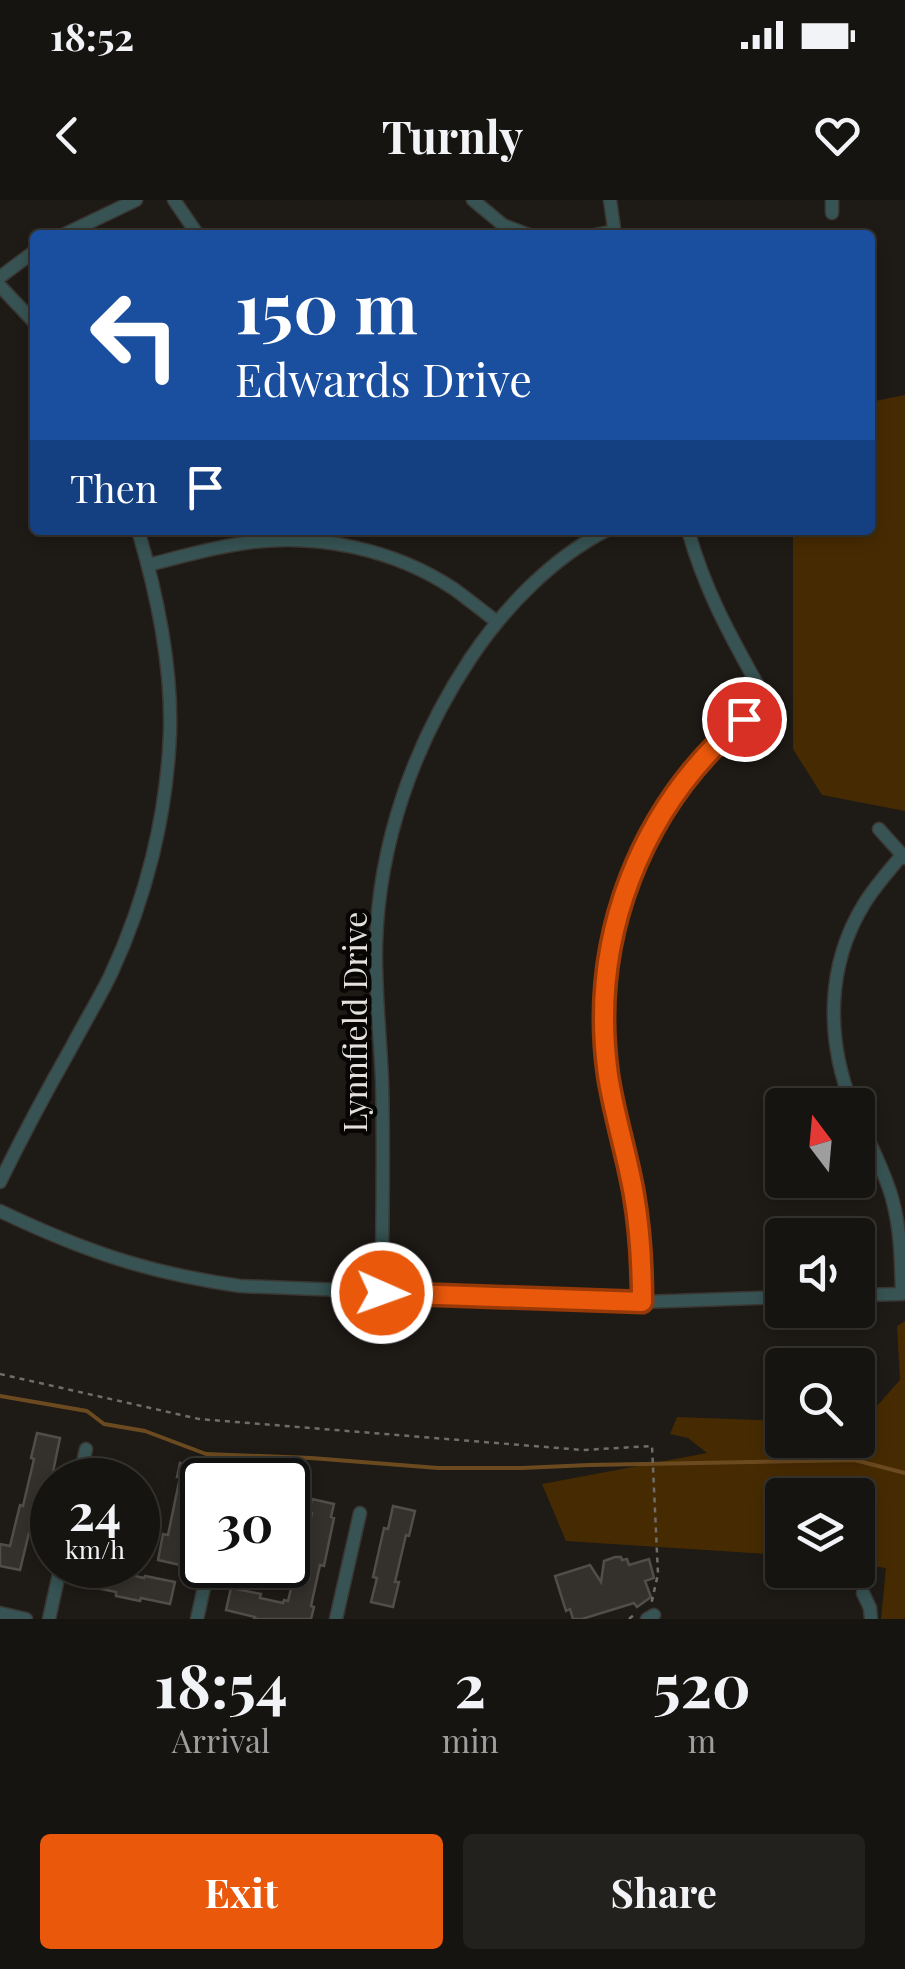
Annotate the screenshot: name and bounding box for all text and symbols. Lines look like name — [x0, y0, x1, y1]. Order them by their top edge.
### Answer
text: 18:52 — [50, 10, 134, 61]
text: Turnly — [382, 105, 523, 165]
icon: back — [40, 108, 95, 163]
icon: heart — [810, 108, 865, 163]
text: 150 m — [235, 258, 418, 352]
icon: left — [70, 270, 200, 400]
text: Edwards Drive — [235, 348, 532, 408]
icon: arrive — [178, 460, 233, 515]
text: Then — [70, 462, 158, 513]
pin — [702, 677, 787, 762]
icon: arrive — [717, 692, 772, 747]
street label: Lynnfield Drive — [332, 912, 375, 1133]
north arrow — [765, 1088, 875, 1198]
map controls — [765, 1088, 875, 1588]
button: sound — [765, 1218, 875, 1328]
position arrow — [330, 1241, 434, 1345]
button: search — [765, 1348, 875, 1458]
speed limit sign: 30 — [180, 1458, 310, 1588]
text: 24 — [69, 1477, 121, 1544]
button: layers — [765, 1478, 875, 1588]
text: km/h — [65, 1532, 125, 1565]
text: 18:54 — [154, 1643, 288, 1723]
text: 2 — [455, 1643, 486, 1723]
text: 520 — [653, 1643, 751, 1723]
text: Arrival — [172, 1718, 270, 1761]
text: min — [442, 1718, 499, 1761]
text: m — [688, 1718, 716, 1761]
button: Exit — [40, 1834, 443, 1949]
button: Share — [463, 1834, 865, 1949]

